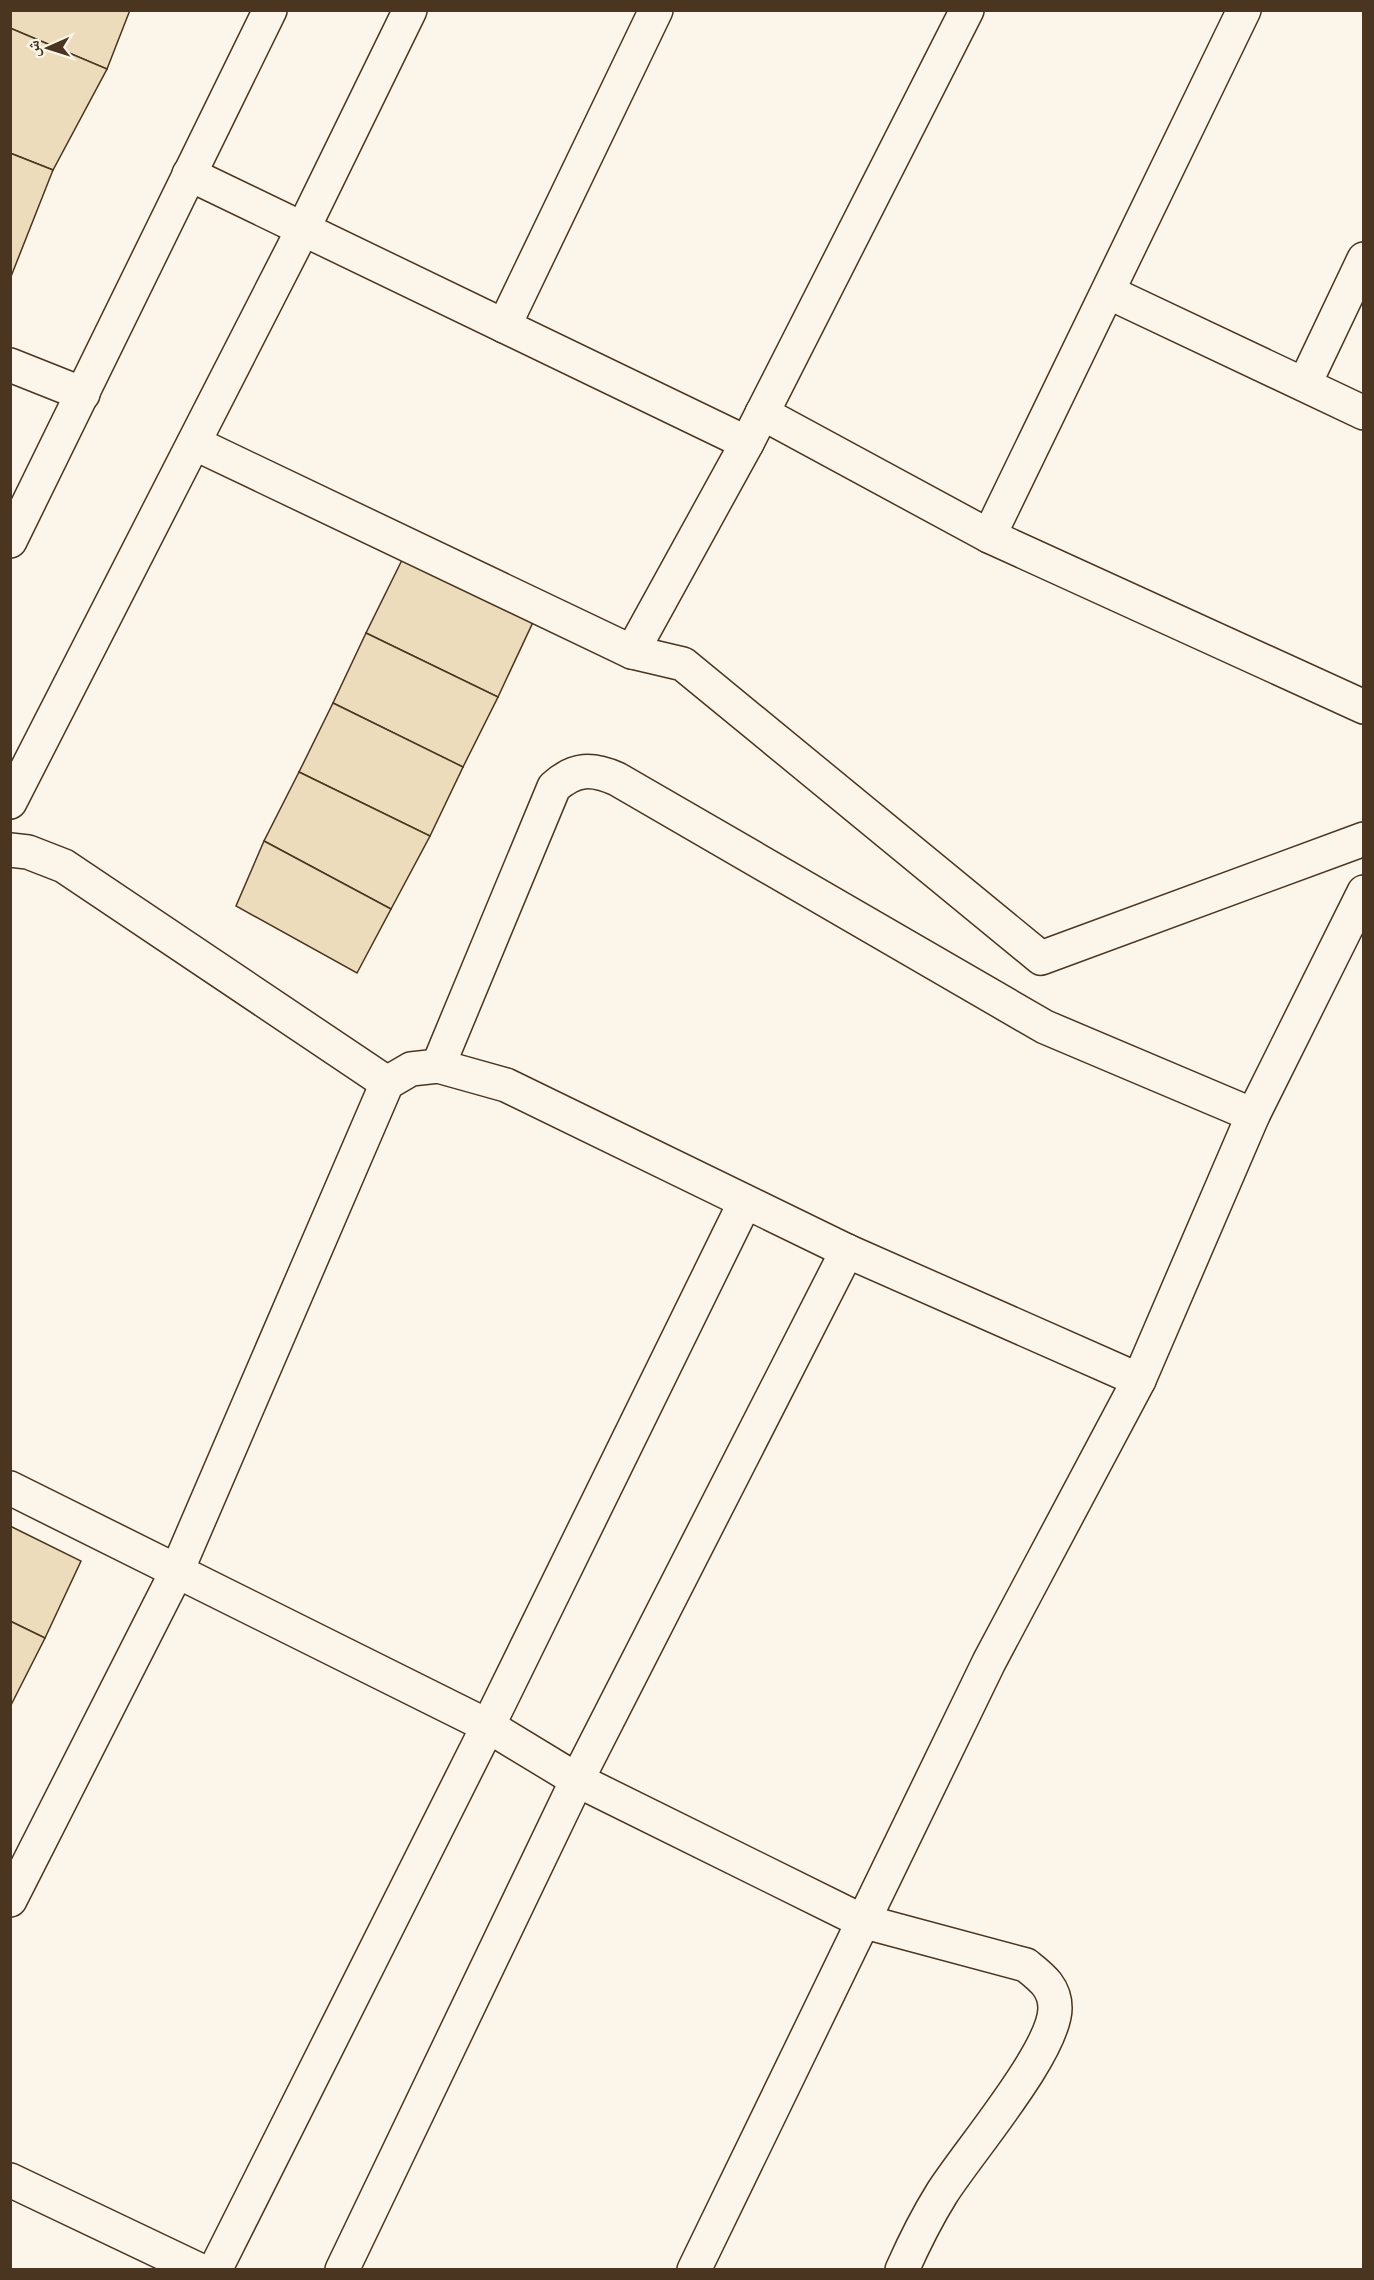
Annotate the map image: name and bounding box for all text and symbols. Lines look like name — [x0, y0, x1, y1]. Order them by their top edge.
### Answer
north arrow — [18, 18, 78, 78]
text: ش — [23, 40, 45, 58]

